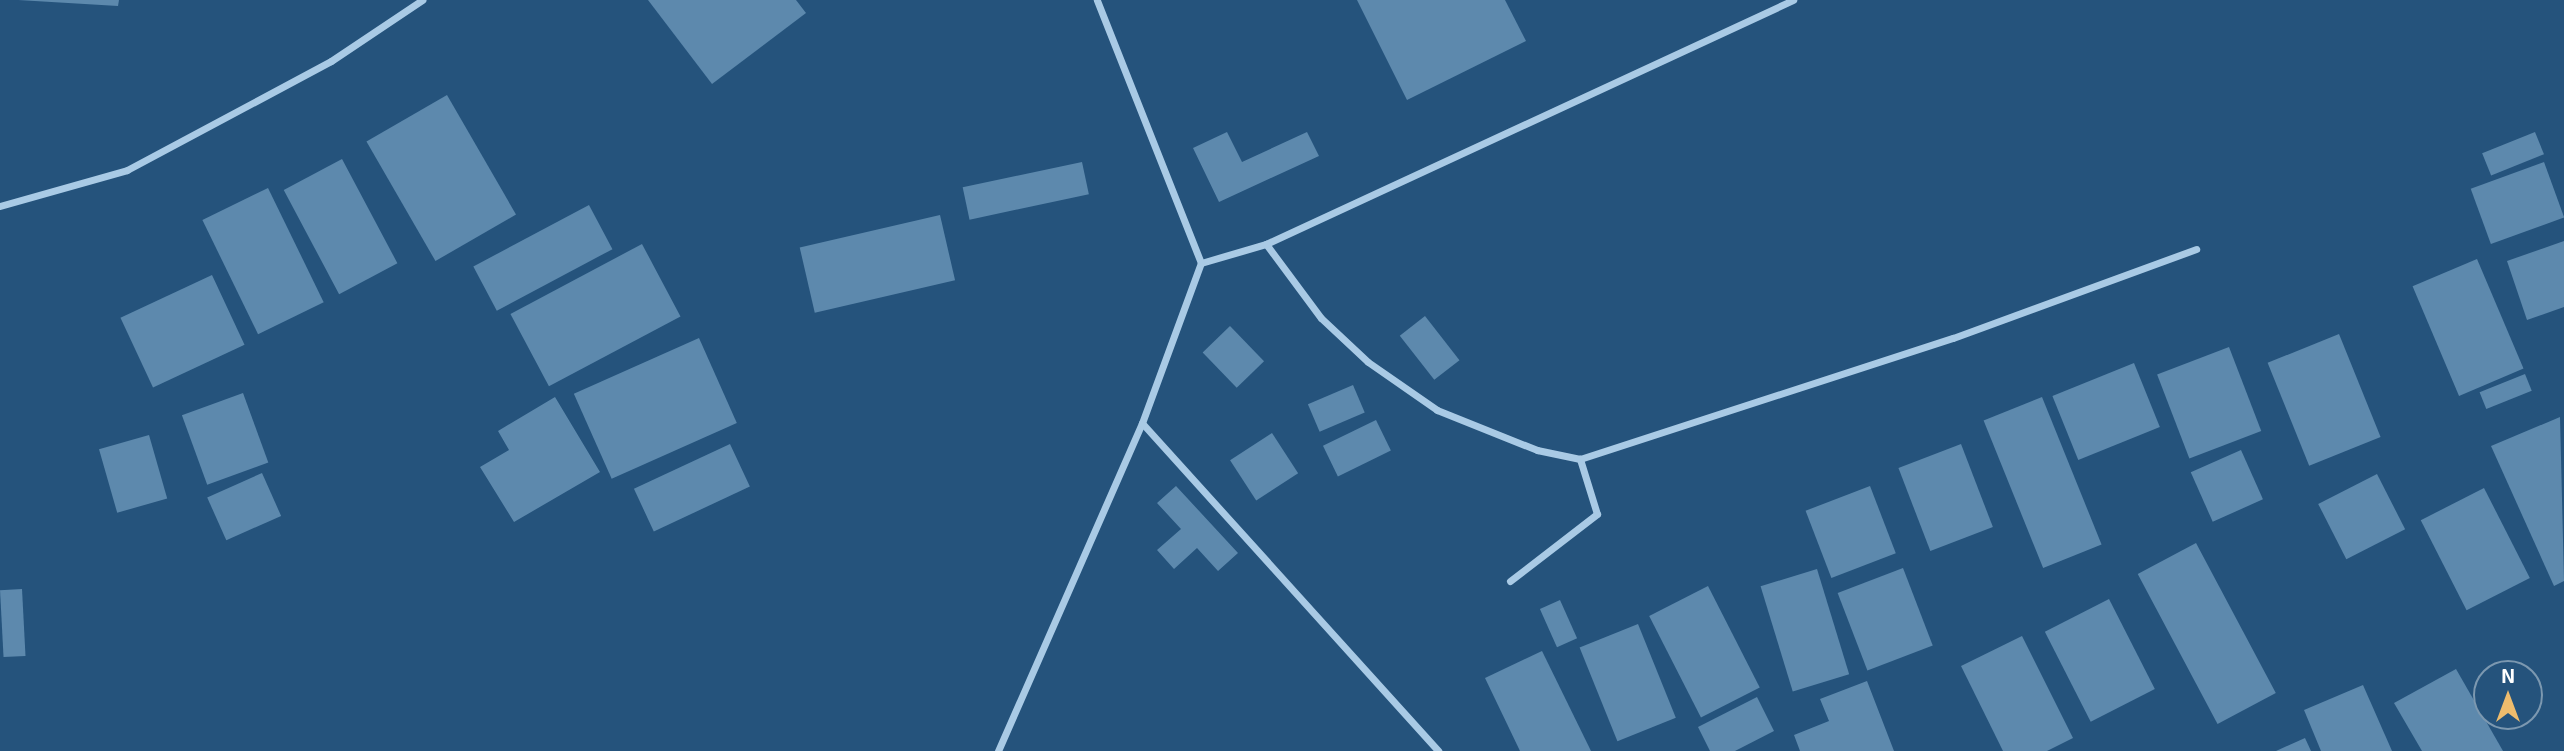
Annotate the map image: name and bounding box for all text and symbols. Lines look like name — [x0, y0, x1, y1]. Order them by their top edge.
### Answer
north arrow — [2473, 660, 2543, 730]
text: N — [2501, 664, 2515, 687]

